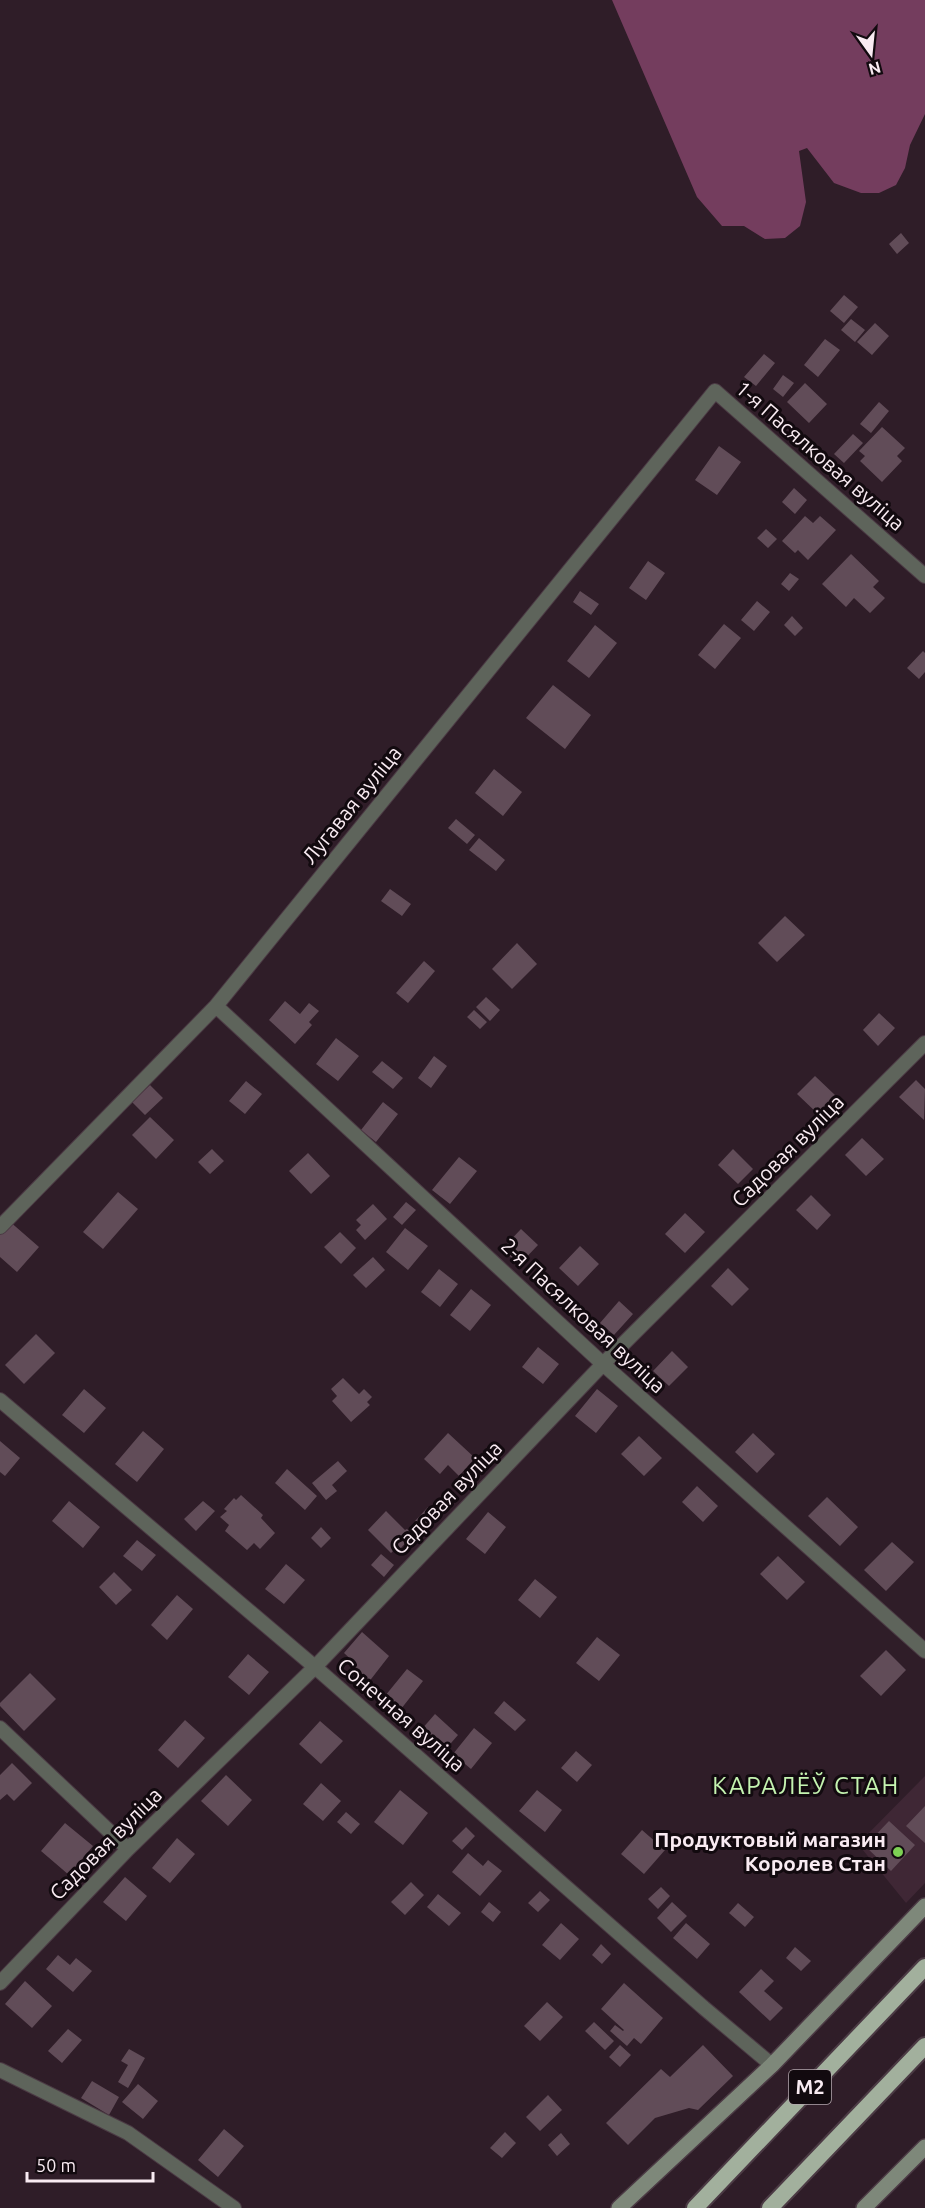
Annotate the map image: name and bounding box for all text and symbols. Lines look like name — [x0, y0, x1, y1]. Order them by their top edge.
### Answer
north arrow — [841, 24, 901, 84]
text: N — [867, 58, 883, 79]
street label: 1-я Пасялковая вуліца — [731, 375, 910, 535]
street label: Лугавая вуліца — [297, 741, 406, 868]
street label: Садовая вуліца — [726, 1089, 848, 1211]
street label: 2-я Пасялковая вуліца — [497, 1233, 671, 1398]
street label: Садовая вуліца — [386, 1436, 506, 1559]
street label: Сонечная вуліца — [333, 1652, 470, 1776]
district label: КАРАЛЁЎ СТАН — [712, 1771, 900, 1799]
street label: Садовая вуліца — [44, 1782, 166, 1904]
place label: Продуктовый магазин Королев Стан — [654, 1827, 886, 1875]
marker: Продуктовый магазин Королев Стан — [891, 1845, 905, 1859]
road number: М2 — [789, 2070, 831, 2104]
scale bar — [27, 2145, 153, 2183]
text: 50 m — [36, 2155, 76, 2175]

